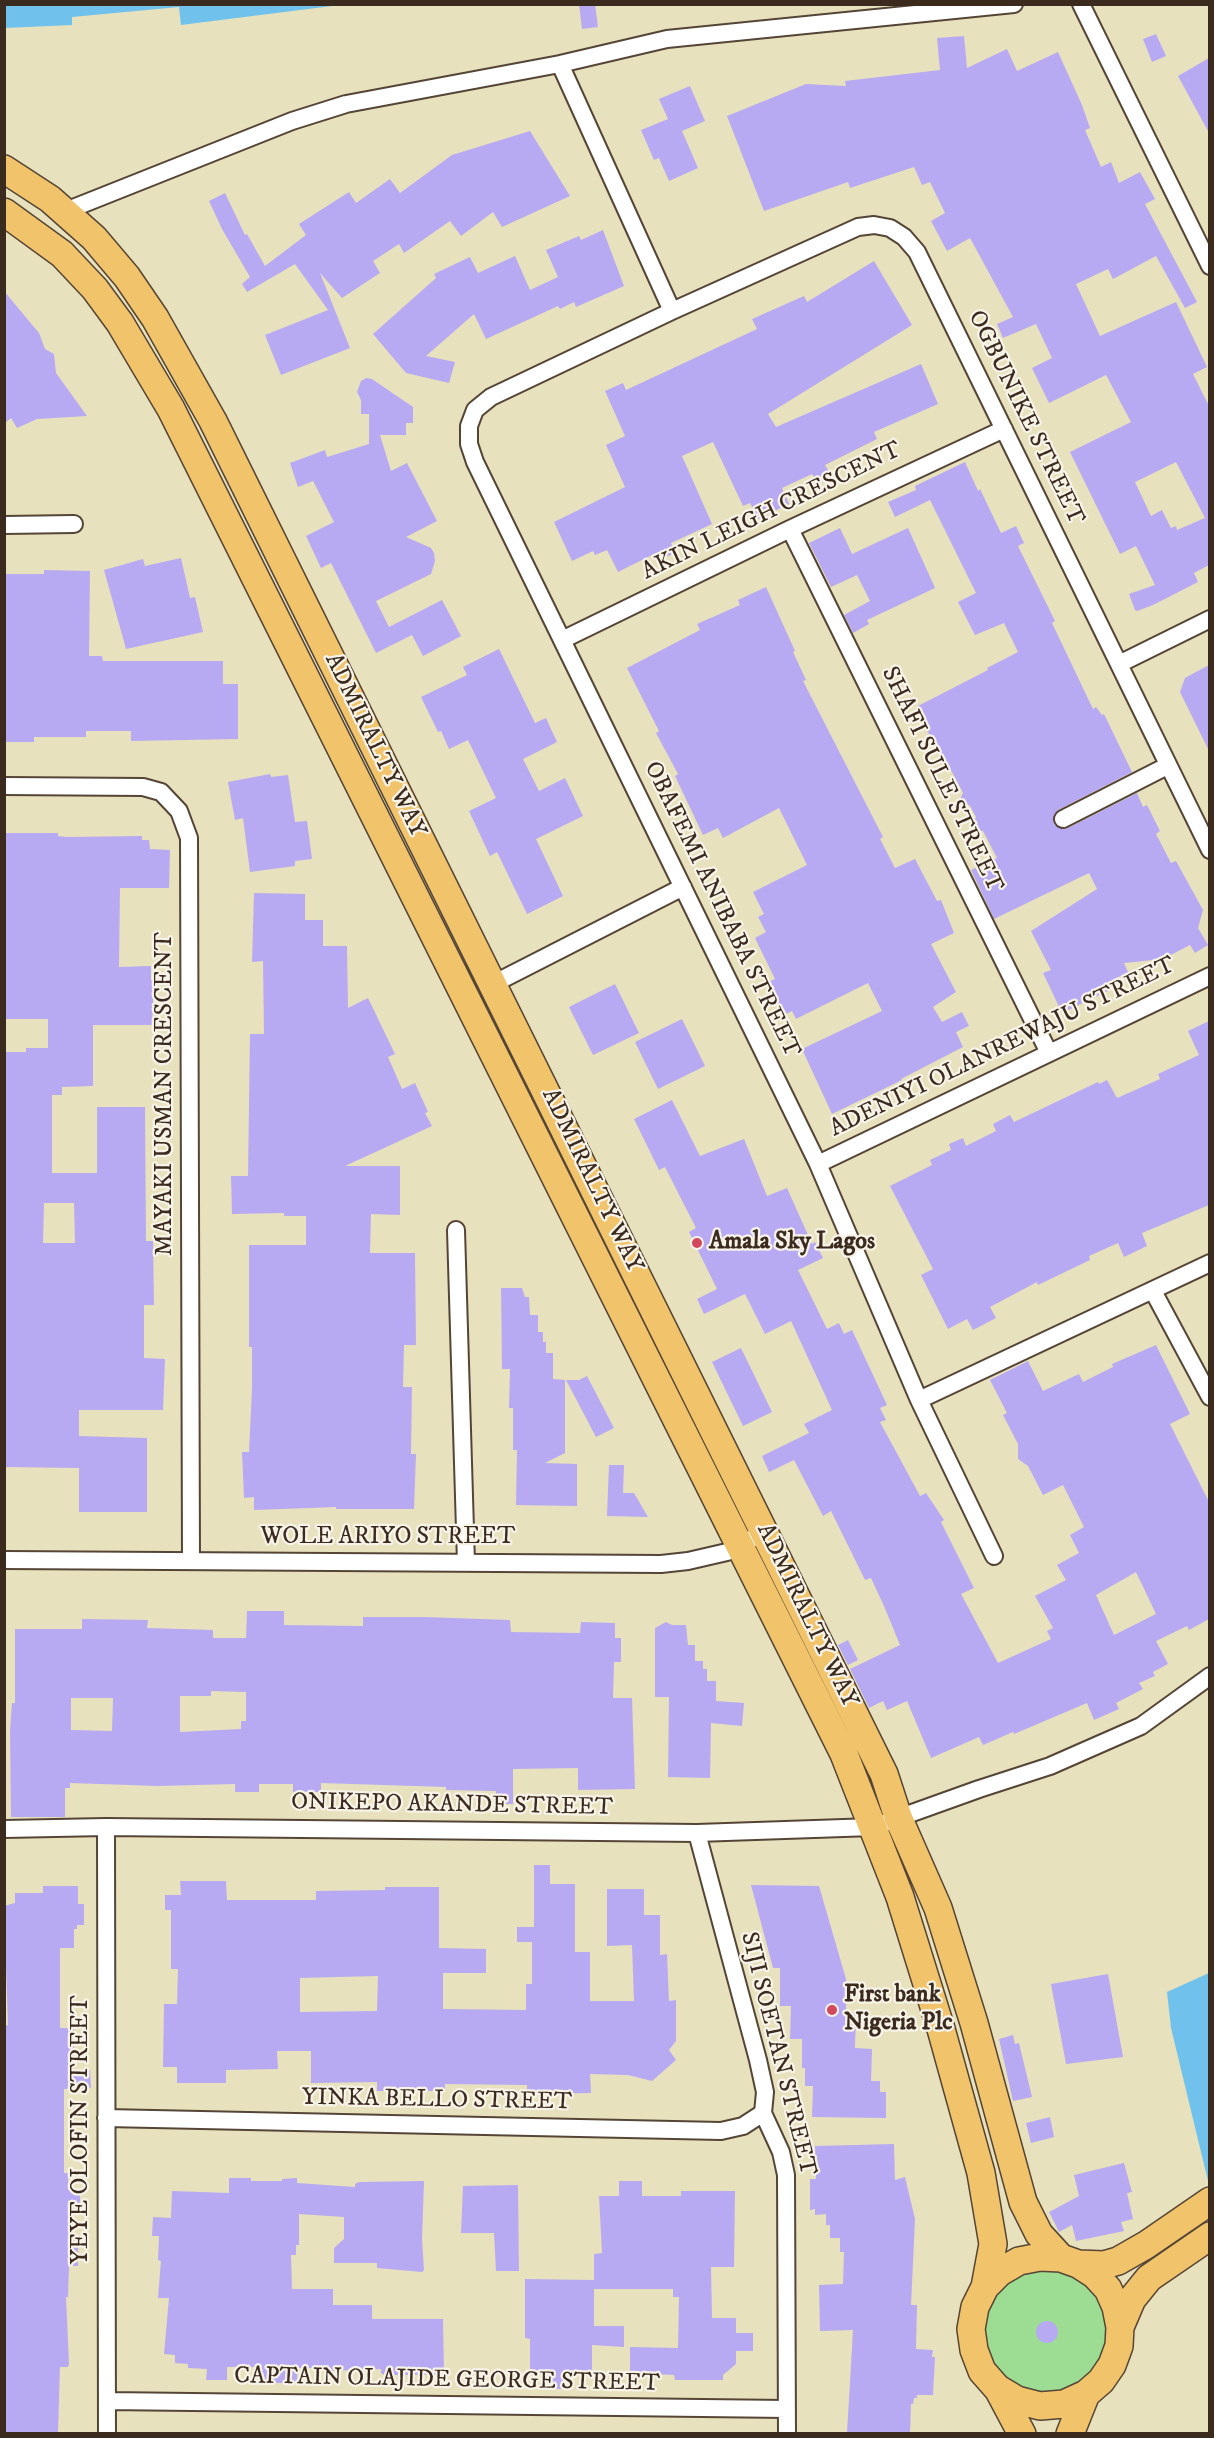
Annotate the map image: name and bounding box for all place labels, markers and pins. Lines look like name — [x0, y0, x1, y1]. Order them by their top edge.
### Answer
place label: Amala Sky Lagos — [709, 1229, 875, 1257]
marker: Amala Sky Lagos — [690, 1236, 704, 1250]
place label: First bank Nigeria Plc — [844, 1982, 953, 2038]
marker: First bank Nigeria Plc — [825, 2003, 839, 2017]

